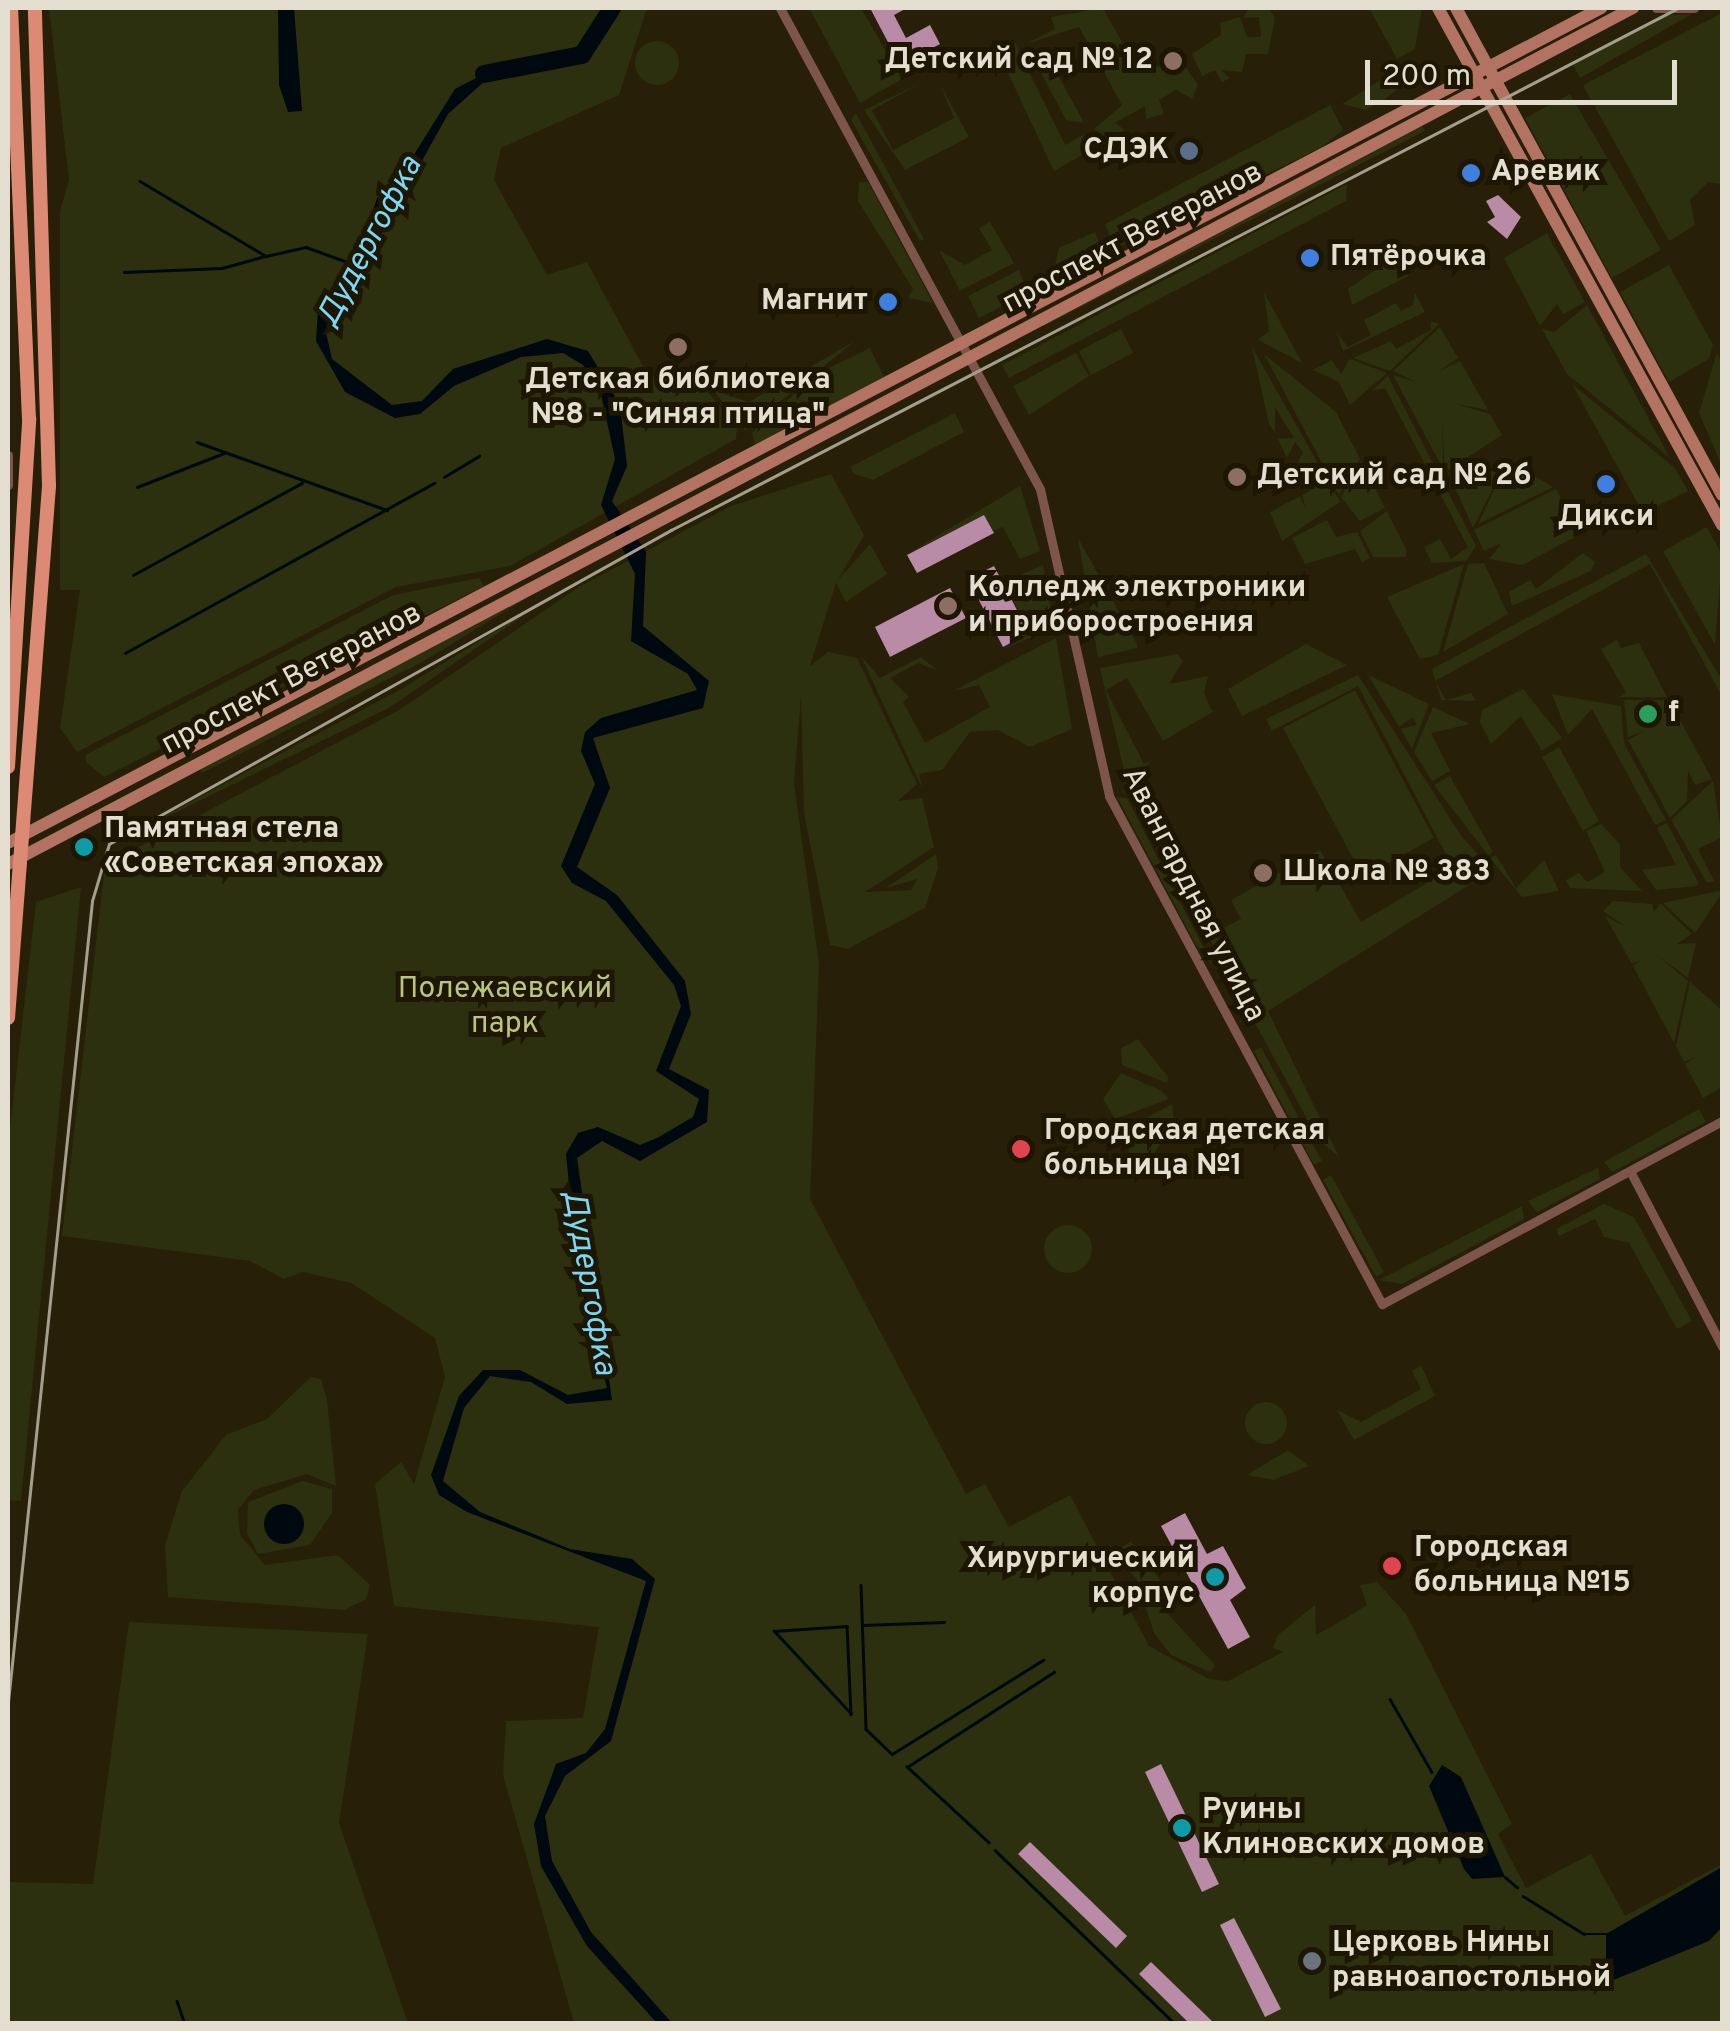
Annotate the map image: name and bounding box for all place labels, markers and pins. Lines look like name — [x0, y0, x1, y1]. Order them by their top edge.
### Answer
place label: Детский сад № 12 — [885, 43, 1153, 79]
marker: Детский сад № 12 — [1162, 50, 1184, 72]
place label: СДЭК — [1083, 133, 1169, 169]
marker: СДЭК — [1178, 140, 1200, 162]
place label: Аревик — [1491, 155, 1601, 191]
marker: Аревик — [1460, 162, 1482, 184]
place label: Пятёрочка — [1330, 240, 1487, 276]
marker: Пятёрочка — [1299, 247, 1321, 269]
place label: Магнит — [761, 284, 868, 320]
marker: Магнит — [877, 291, 899, 313]
marker: Детская библиотека №8 - "Синяя птица" — [667, 336, 689, 358]
place label: Детская библиотека №8 - "Синяя птица" — [525, 363, 831, 434]
place label: Детский сад № 26 — [1257, 459, 1532, 495]
marker: Детский сад № 26 — [1226, 466, 1248, 488]
marker: Дикси — [1595, 473, 1617, 495]
place label: Дикси — [1558, 500, 1654, 536]
place label: Колледж электроники и приборостроения — [968, 571, 1306, 642]
marker: Колледж электроники и приборостроения — [937, 595, 959, 617]
place label: f — [1668, 696, 1679, 732]
marker: f — [1637, 703, 1659, 725]
place label: Памятная стела «Советская эпоха» — [104, 812, 384, 882]
marker: Памятная стела «Советская эпоха» — [73, 836, 95, 858]
place label: Школа № 383 — [1283, 855, 1491, 891]
marker: Школа № 383 — [1252, 862, 1274, 884]
place label: Городская детская больница №1 — [1044, 1114, 1325, 1184]
marker: Городская детская больница №1 — [1008, 1136, 1034, 1162]
place label: Городская больница №15 — [1414, 1531, 1631, 1602]
place label: Хирургический корпус — [967, 1542, 1195, 1612]
marker: Городская больница №15 — [1379, 1553, 1405, 1579]
marker: Хирургический корпус — [1204, 1566, 1226, 1588]
place label: Руины Клиновских домов — [1202, 1793, 1485, 1864]
marker: Руины Клиновских домов — [1171, 1817, 1193, 1839]
place label: Церковь Нины равноапостольной — [1332, 1926, 1611, 1996]
marker: Церковь Нины равноапостольной — [1301, 1950, 1323, 1972]

